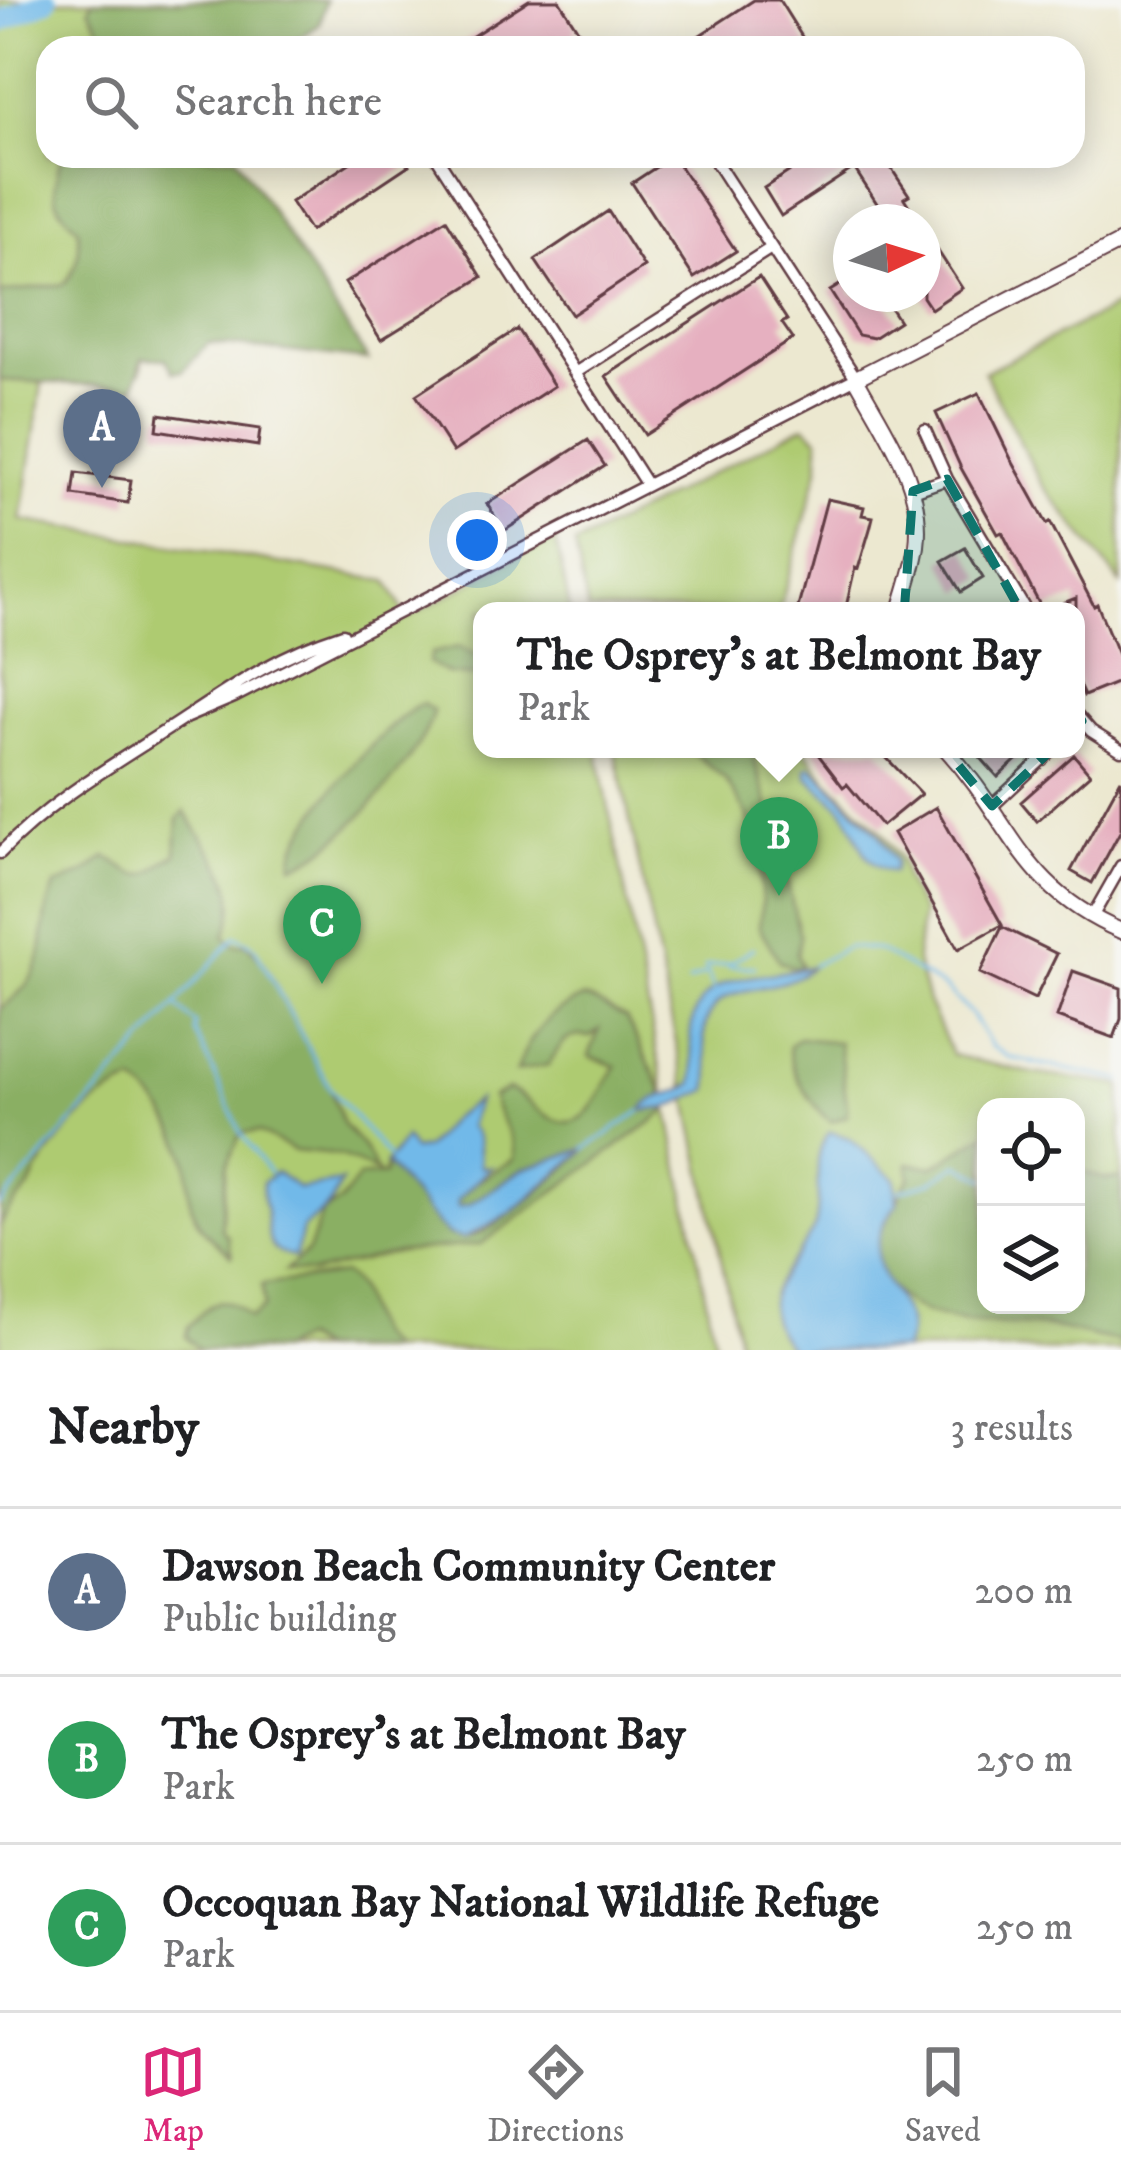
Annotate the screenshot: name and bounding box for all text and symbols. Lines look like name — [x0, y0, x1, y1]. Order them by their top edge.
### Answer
search box — [36, 36, 1085, 168]
icon: search — [78, 69, 144, 135]
text: Search here — [174, 74, 382, 130]
north arrow — [833, 204, 941, 312]
pin: A — [63, 389, 141, 488]
your location — [447, 510, 507, 570]
popup — [473, 602, 1085, 758]
text: The Osprey's at Belmont Bay — [517, 628, 1041, 684]
text: Park — [517, 684, 590, 733]
pin: B — [740, 797, 818, 896]
pin: C — [283, 885, 361, 984]
map controls — [977, 1098, 1085, 1314]
button: locate — [977, 1098, 1085, 1206]
button: layers — [977, 1206, 1085, 1314]
text: Nearby — [48, 1396, 199, 1460]
text: 3 results — [950, 1404, 1073, 1453]
text: Dawson Beach Community Center — [162, 1539, 775, 1595]
text: A — [75, 1567, 99, 1616]
text: 200 m — [974, 1567, 1073, 1616]
text: Public building — [162, 1595, 396, 1644]
text: The Osprey's at Belmont Bay — [162, 1707, 685, 1763]
text: B — [75, 1735, 99, 1784]
text: 250 m — [976, 1735, 1073, 1784]
text: Park — [162, 1763, 235, 1812]
text: Occoquan Bay National Wildlife Refuge — [162, 1875, 879, 1931]
text: C — [74, 1903, 100, 1952]
text: 250 m — [976, 1903, 1073, 1952]
text: Park — [162, 1931, 235, 1980]
tab: Map — [140, 2039, 206, 2152]
tab: Directions — [487, 2039, 624, 2152]
tab: Saved — [905, 2039, 981, 2152]

